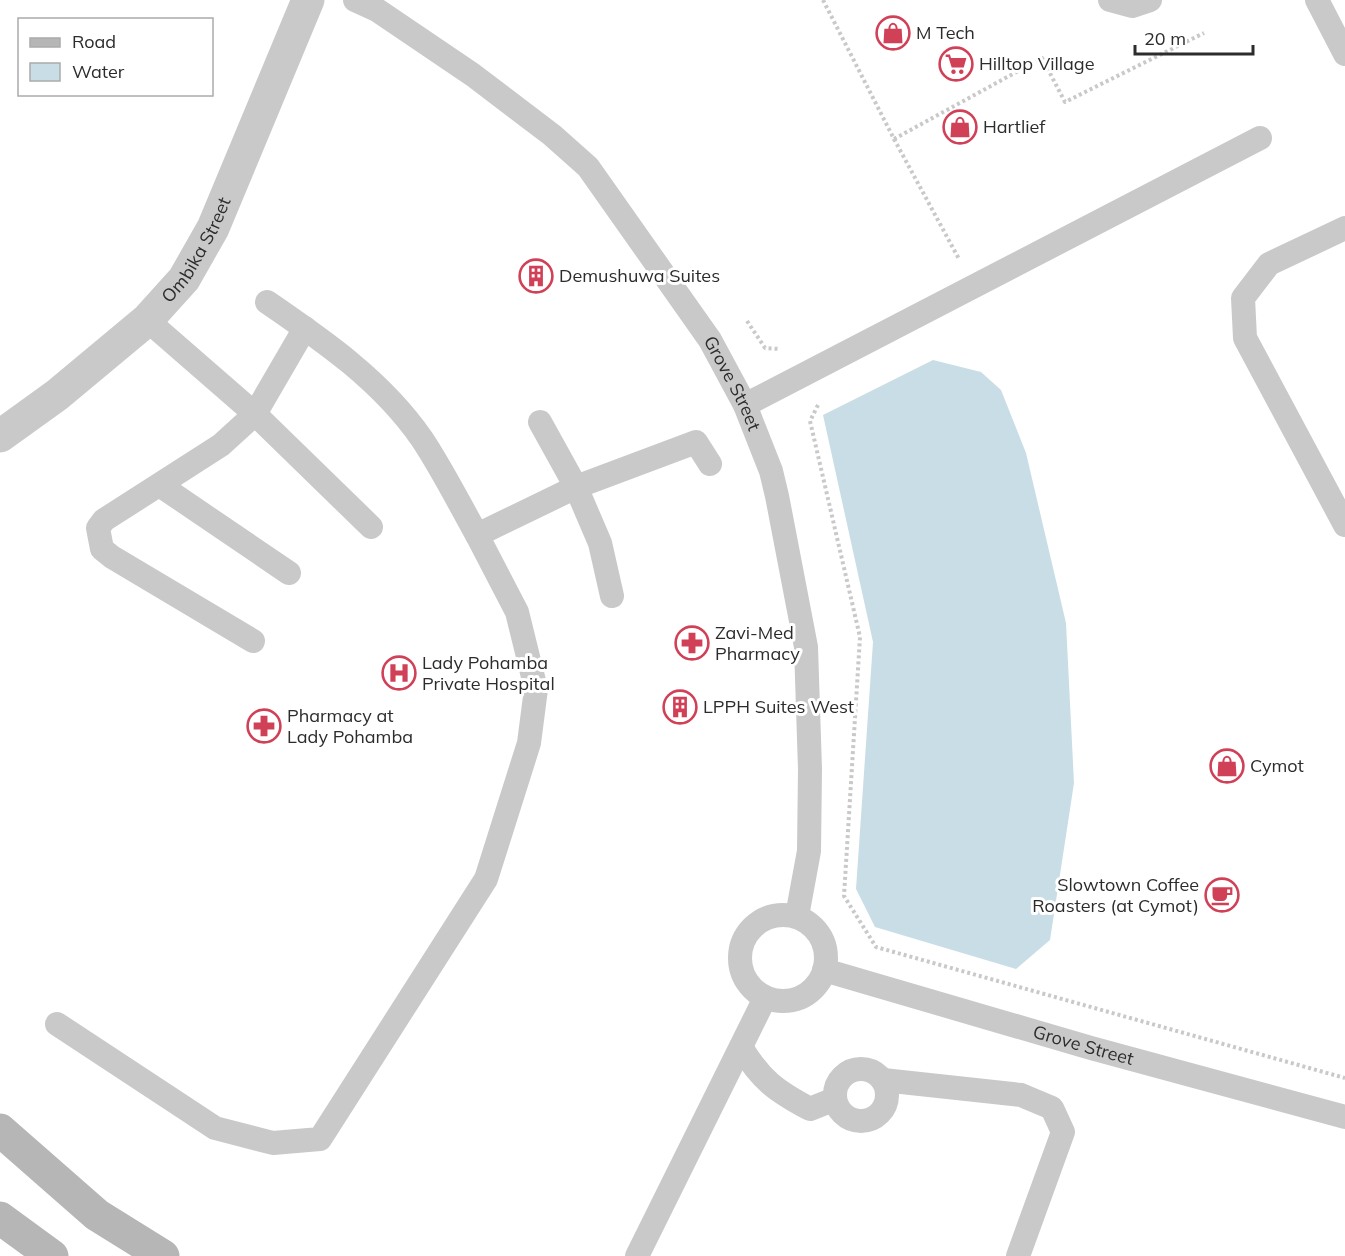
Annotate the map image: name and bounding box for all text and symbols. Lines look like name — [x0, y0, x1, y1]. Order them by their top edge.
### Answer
shop icon: M Tech — [875, 15, 911, 51]
legend — [18, 18, 213, 96]
scale bar — [1135, 18, 1254, 56]
place label: M Tech — [916, 21, 975, 44]
text: 20 m — [1144, 27, 1186, 50]
text: Road — [72, 30, 116, 53]
supermarket icon: Hilltop Village — [938, 46, 974, 82]
place label: Hilltop Village — [979, 52, 1095, 75]
text: Water — [72, 60, 125, 83]
shop icon: Hartlief — [942, 109, 978, 145]
place label: Hartlief — [983, 115, 1046, 138]
street label: Ombika Street — [156, 193, 236, 307]
building icon: Demushuwa Suites — [518, 258, 554, 294]
place label: Demushuwa Suites — [559, 264, 720, 287]
street label: Grove Street — [699, 332, 766, 434]
place label: Zavi-Med Pharmacy — [715, 621, 800, 665]
pharmacy icon: Zavi-Med Pharmacy — [674, 625, 710, 661]
place label: Lady Pohamba Private Hospital — [422, 651, 555, 695]
hospital icon: Lady Pohamba Private Hospital — [381, 655, 417, 691]
building icon: LPPH Suites West — [662, 689, 698, 725]
place label: LPPH Suites West — [703, 695, 854, 718]
place label: Pharmacy at Lady Pohamba — [287, 704, 413, 748]
pharmacy icon: Pharmacy at Lady Pohamba — [246, 708, 282, 744]
shop icon: Cymot — [1209, 748, 1245, 784]
place label: Cymot — [1250, 754, 1304, 777]
place label: Slowtown Coffee Roasters (at Cymot) — [1032, 873, 1199, 917]
cafe icon: Slowtown Coffee Roasters (at Cymot) — [1204, 877, 1240, 913]
street label: Grove Street — [1030, 1020, 1136, 1070]

